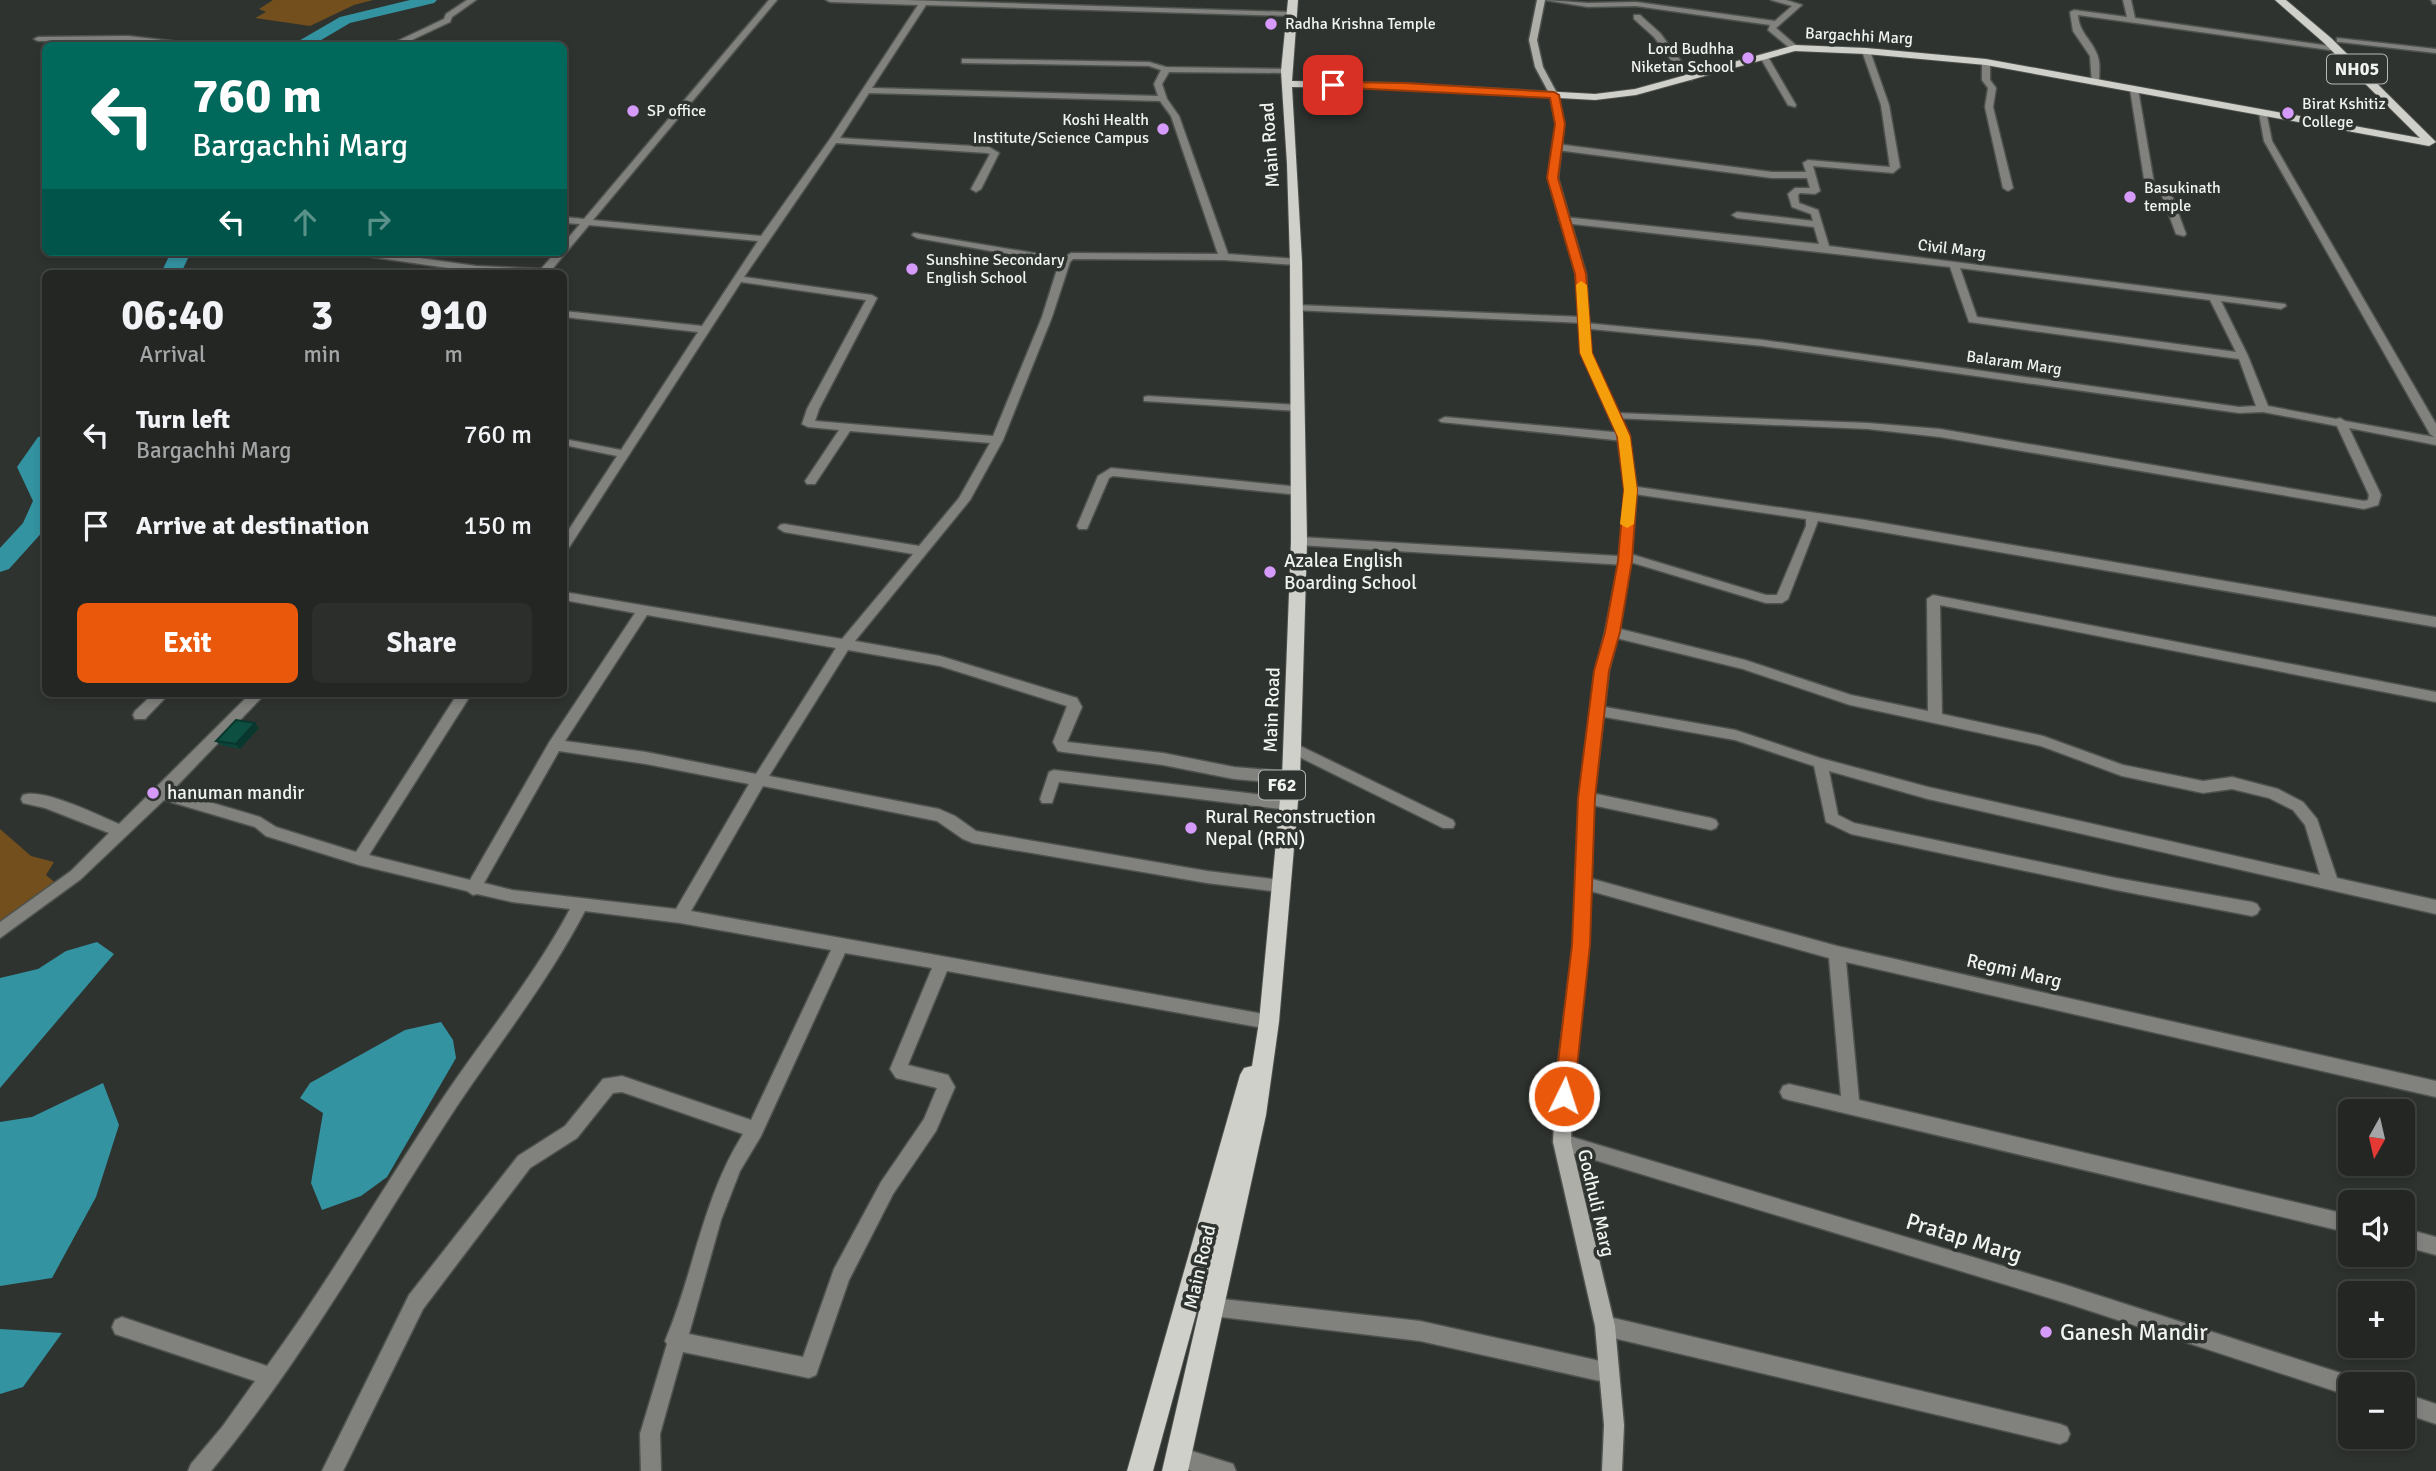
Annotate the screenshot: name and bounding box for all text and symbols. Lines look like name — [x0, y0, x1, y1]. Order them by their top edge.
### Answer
place label: Radha Krishna Temple — [1285, 14, 1436, 34]
marker: Radha Krishna Temple — [1263, 16, 1279, 32]
street label: Bargachhi Marg — [1805, 23, 1913, 49]
place label: Lord Budhha Niketan School — [1631, 39, 1734, 77]
marker: Lord Budhha Niketan School — [1740, 50, 1756, 66]
pin — [1303, 55, 1363, 115]
road number: NH05 — [2327, 55, 2387, 84]
text: 760 m — [192, 66, 322, 126]
icon: arrive — [1314, 66, 1352, 104]
icon: left — [77, 70, 168, 161]
place label: Birat Kshitiz College — [2302, 94, 2386, 132]
place label: SP office — [647, 101, 706, 121]
street label: Main Road — [1255, 102, 1285, 188]
marker: SP office — [625, 103, 641, 119]
marker: Birat Kshitiz College — [2280, 105, 2296, 121]
place label: Koshi Health Institute/Science Campus — [973, 110, 1149, 148]
marker: Koshi Health Institute/Science Campus — [1155, 121, 1171, 137]
text: Bargachhi Marg — [192, 126, 408, 165]
place label: Basukinath temple — [2144, 178, 2221, 216]
marker: Basukinath temple — [2122, 189, 2138, 205]
icon: left — [213, 203, 251, 241]
icon: ahead — [286, 203, 324, 241]
icon: right — [359, 203, 397, 241]
street label: Civil Marg — [1917, 235, 1987, 263]
place label: Sunshine Secondary English School — [926, 250, 1065, 288]
marker: Sunshine Secondary English School — [904, 261, 920, 277]
text: 06:40 — [121, 290, 224, 341]
text: 3 — [311, 290, 333, 341]
text: 910 — [420, 290, 488, 341]
text: Arrival — [140, 340, 206, 369]
text: min — [303, 340, 341, 369]
text: m — [445, 340, 463, 369]
street label: Balaram Marg — [1965, 346, 2063, 380]
text: Turn left — [136, 404, 230, 436]
icon: left — [77, 416, 115, 454]
text: 760 m — [463, 419, 532, 451]
text: Bargachhi Marg — [136, 436, 291, 465]
icon: arrive — [77, 507, 115, 545]
text: Arrive at destination — [136, 510, 369, 542]
text: 150 m — [463, 510, 532, 542]
place label: Azalea English Boarding School — [1284, 549, 1417, 595]
marker: Azalea English Boarding School — [1262, 564, 1278, 580]
button: Exit — [77, 603, 298, 683]
button: Share — [312, 603, 532, 683]
street label: Main Road — [1259, 667, 1285, 753]
road number: F62 — [1259, 770, 1305, 800]
place label: hanuman mandir — [167, 781, 304, 805]
marker: hanuman mandir — [145, 785, 161, 801]
place label: Rural Reconstruction Nepal (RRN) — [1205, 805, 1376, 851]
marker: Rural Reconstruction Nepal (RRN) — [1183, 820, 1199, 836]
street label: Regmi Marg — [1964, 948, 2064, 994]
position arrow — [1527, 1059, 1601, 1133]
north arrow — [2338, 1099, 2415, 1176]
map controls — [2338, 1099, 2415, 1449]
street label: Godhuli Marg — [1572, 1147, 1620, 1259]
button: sound — [2338, 1190, 2415, 1267]
street label: Pratap Marg — [1902, 1207, 2026, 1269]
street label: Main Road — [1179, 1223, 1221, 1311]
button: + — [2338, 1281, 2415, 1358]
place label: Ganesh Mandir — [2060, 1318, 2208, 1347]
marker: Ganesh Mandir — [2038, 1324, 2054, 1340]
button: − — [2338, 1372, 2415, 1449]

